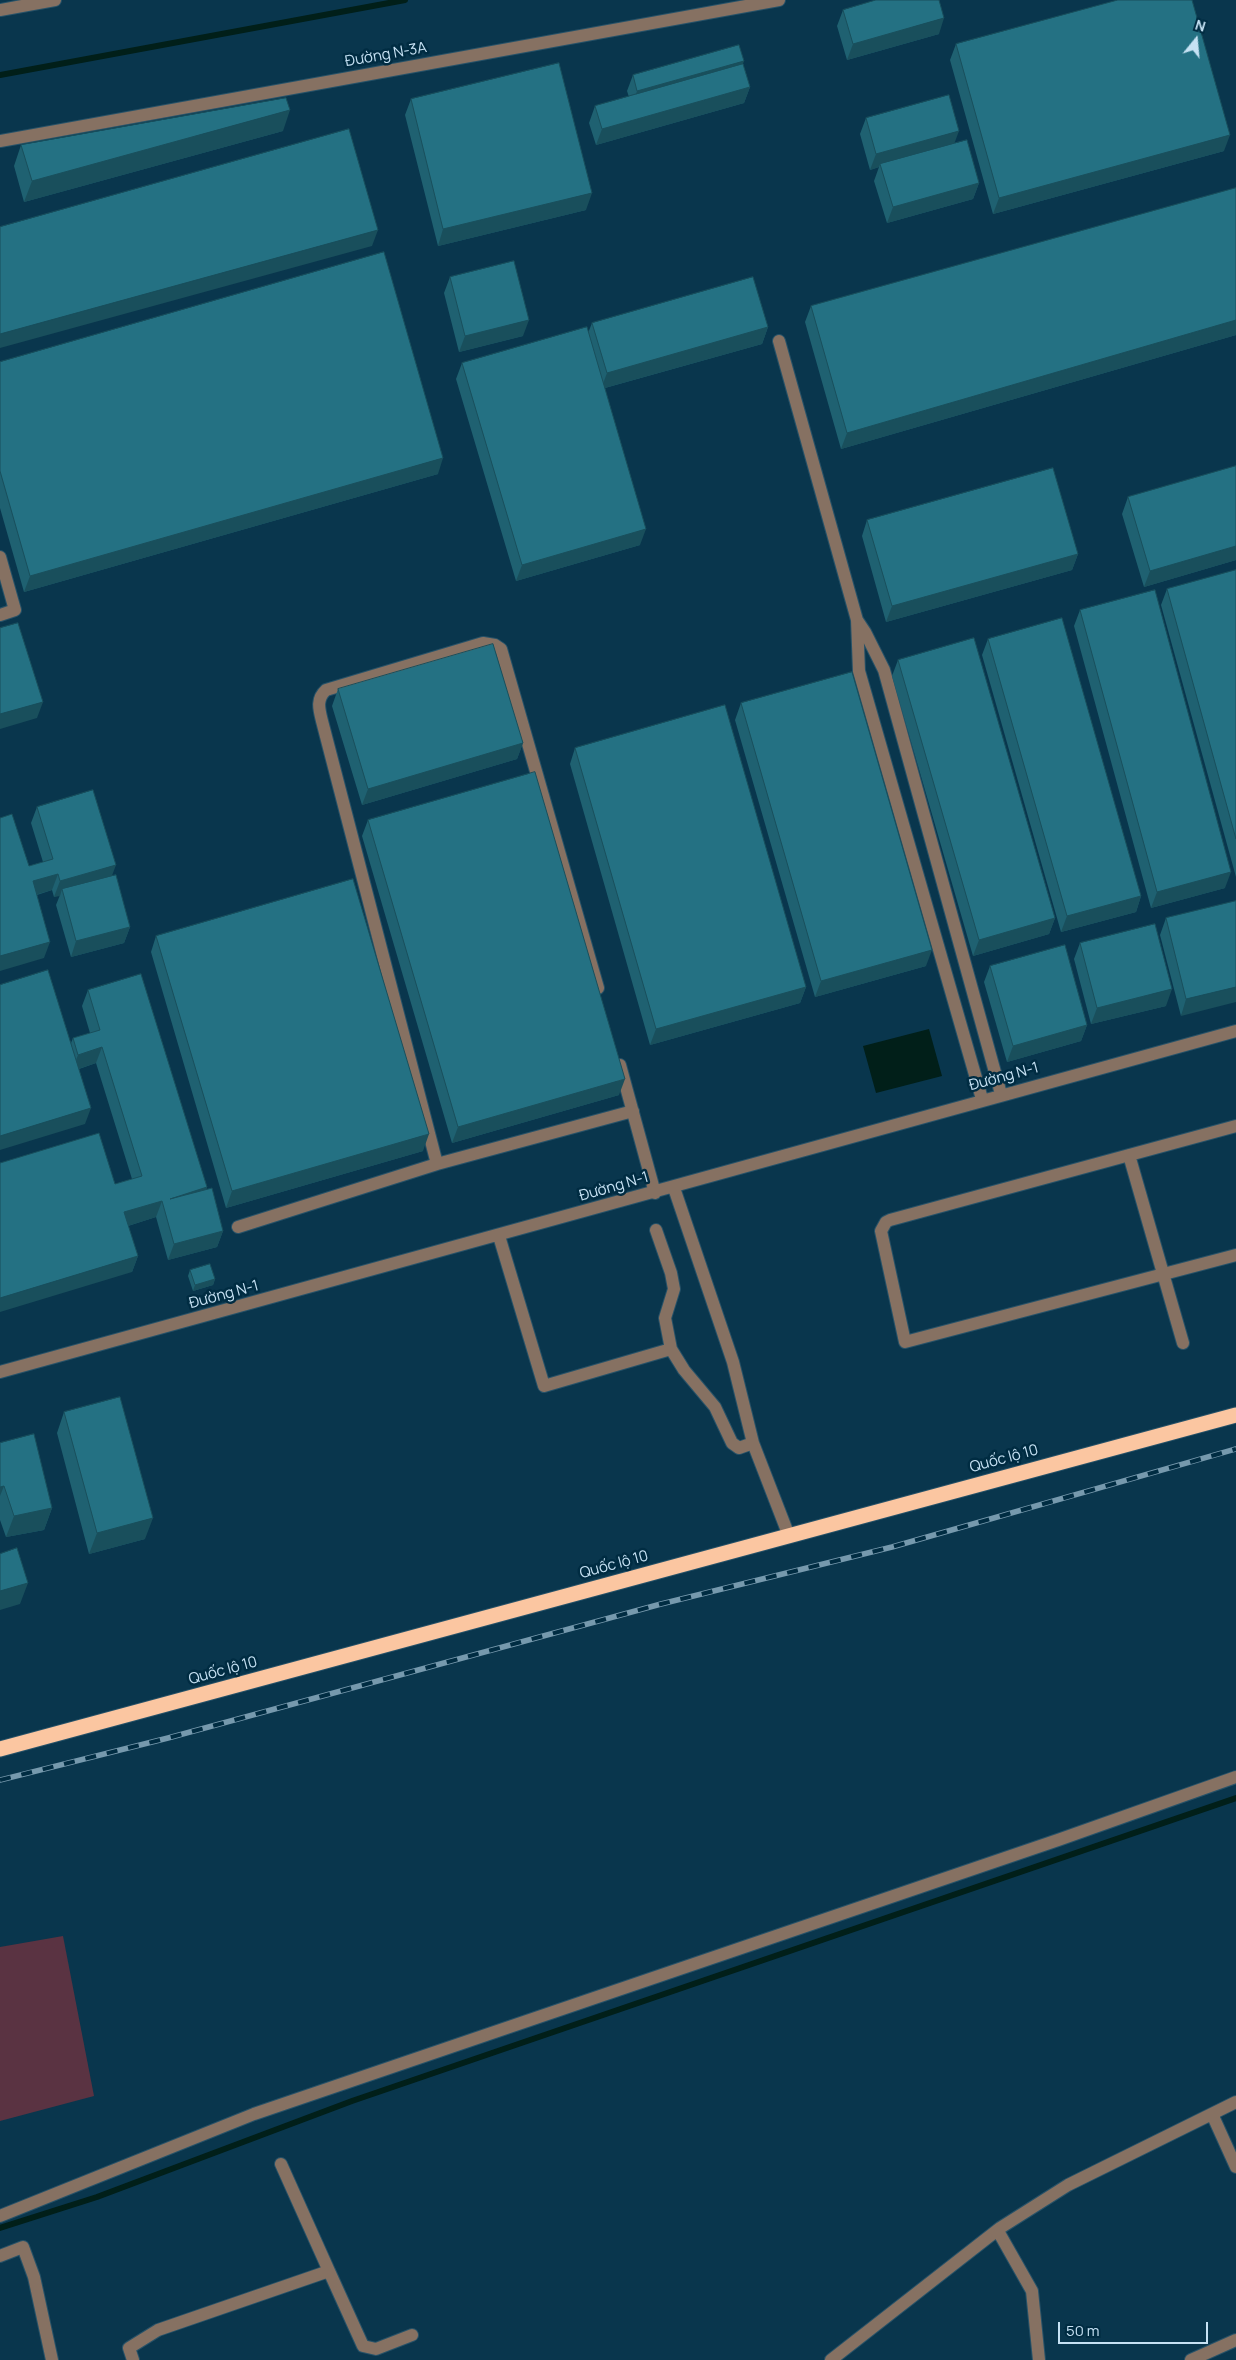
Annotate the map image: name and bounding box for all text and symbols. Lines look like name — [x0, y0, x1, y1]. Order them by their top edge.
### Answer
north arrow — [1171, 15, 1221, 65]
text: N — [1193, 15, 1208, 36]
street label: Đường N-3A — [344, 39, 428, 71]
street label: Đường N-1 — [967, 1059, 1041, 1095]
street label: Đường N-1 — [577, 1169, 651, 1205]
street label: Đường N-1 — [187, 1277, 261, 1313]
street label: Quốc lộ 10 — [968, 1441, 1040, 1477]
street label: Quốc lộ 10 — [578, 1547, 650, 1583]
street label: Quốc lộ 10 — [187, 1653, 259, 1689]
scale bar — [1061, 2312, 1211, 2344]
text: 50 m — [1066, 2320, 1100, 2341]

